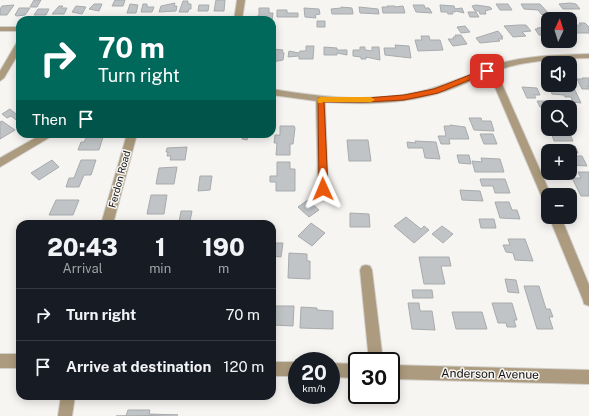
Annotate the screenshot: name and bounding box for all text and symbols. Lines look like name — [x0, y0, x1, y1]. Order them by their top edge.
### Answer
north arrow — [541, 12, 577, 48]
map controls — [541, 12, 577, 224]
text: 70 m — [98, 31, 165, 64]
icon: right — [32, 32, 84, 84]
pin — [470, 54, 504, 88]
button: sound — [541, 56, 577, 92]
icon: arrive — [476, 60, 498, 82]
text: Turn right — [98, 65, 180, 86]
button: search — [541, 100, 577, 136]
icon: arrive — [75, 108, 97, 130]
text: Then — [32, 111, 67, 128]
button: + — [541, 144, 577, 180]
street label: Ferdon Road — [106, 149, 132, 209]
position arrow — [302, 168, 344, 210]
button: − — [541, 188, 577, 224]
text: 20:43 — [47, 233, 118, 261]
text: 1 — [155, 233, 165, 261]
text: 190 — [202, 233, 245, 261]
text: Arrival — [62, 261, 103, 276]
text: min — [149, 261, 171, 276]
text: m — [218, 261, 229, 276]
icon: right — [32, 304, 54, 326]
text: Turn right — [66, 306, 136, 323]
text: 70 m — [225, 306, 260, 323]
speed limit sign: 30 — [348, 352, 400, 404]
icon: arrive — [32, 356, 54, 378]
text: Arrive at destination — [66, 358, 211, 375]
text: 120 m — [223, 358, 264, 375]
text: 20 — [301, 361, 327, 385]
street label: Anderson Avenue — [441, 366, 539, 382]
text: km/h — [302, 382, 326, 394]

